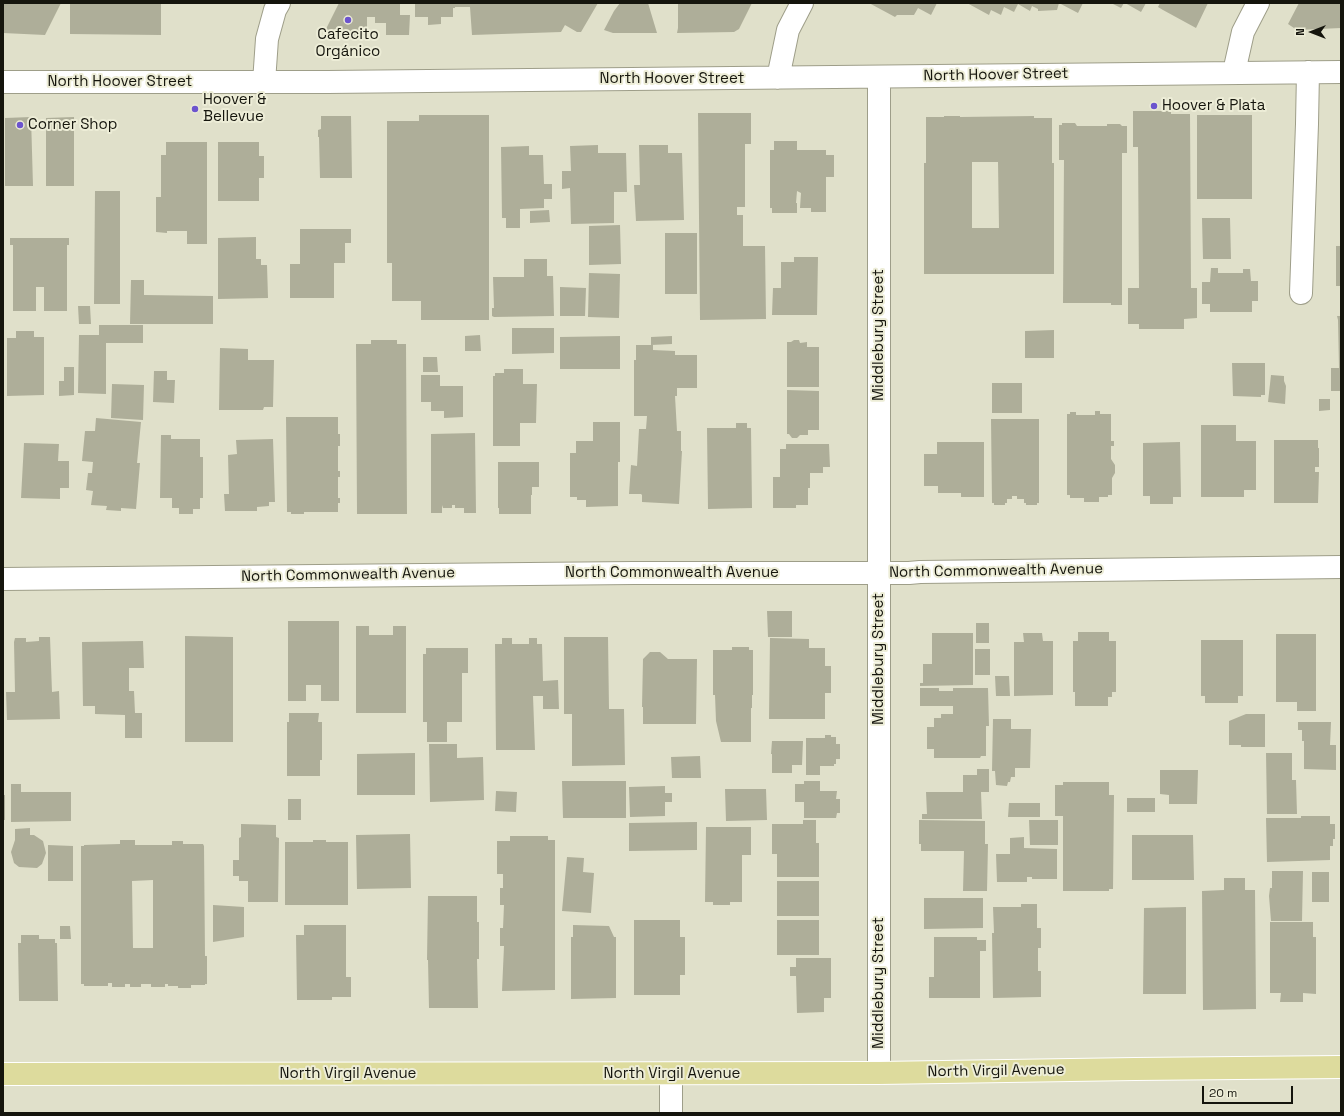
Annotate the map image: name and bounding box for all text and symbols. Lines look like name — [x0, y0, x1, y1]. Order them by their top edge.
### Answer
north arrow — [1292, 12, 1332, 52]
marker: Cafecito Orgánico — [343, 15, 353, 25]
place label: Cafecito Orgánico — [316, 26, 380, 61]
text: N — [1293, 28, 1307, 36]
street label: North Hoover Street — [923, 65, 1069, 85]
street label: North Hoover Street — [600, 70, 744, 88]
street label: North Hoover Street — [48, 73, 192, 91]
place label: Hoover & Bellevue — [203, 91, 266, 126]
place label: Hoover & Plata — [1162, 97, 1265, 115]
marker: Hoover & Plata — [1149, 101, 1159, 111]
marker: Hoover & Bellevue — [190, 104, 200, 114]
place label: Corner Shop — [28, 116, 117, 134]
marker: Corner Shop — [15, 120, 25, 130]
street label: Middlebury Street — [870, 269, 888, 401]
street label: North Commonwealth Avenue — [889, 560, 1103, 582]
street label: North Commonwealth Avenue — [241, 564, 455, 586]
street label: North Commonwealth Avenue — [565, 564, 779, 582]
street label: Middlebury Street — [870, 593, 888, 725]
street label: Middlebury Street — [870, 917, 888, 1049]
street label: North Virgil Avenue — [927, 1061, 1065, 1081]
street label: North Virgil Avenue — [280, 1065, 416, 1083]
street label: North Virgil Avenue — [604, 1065, 740, 1083]
scale bar — [1204, 1078, 1295, 1104]
text: 20 m — [1209, 1085, 1237, 1101]

